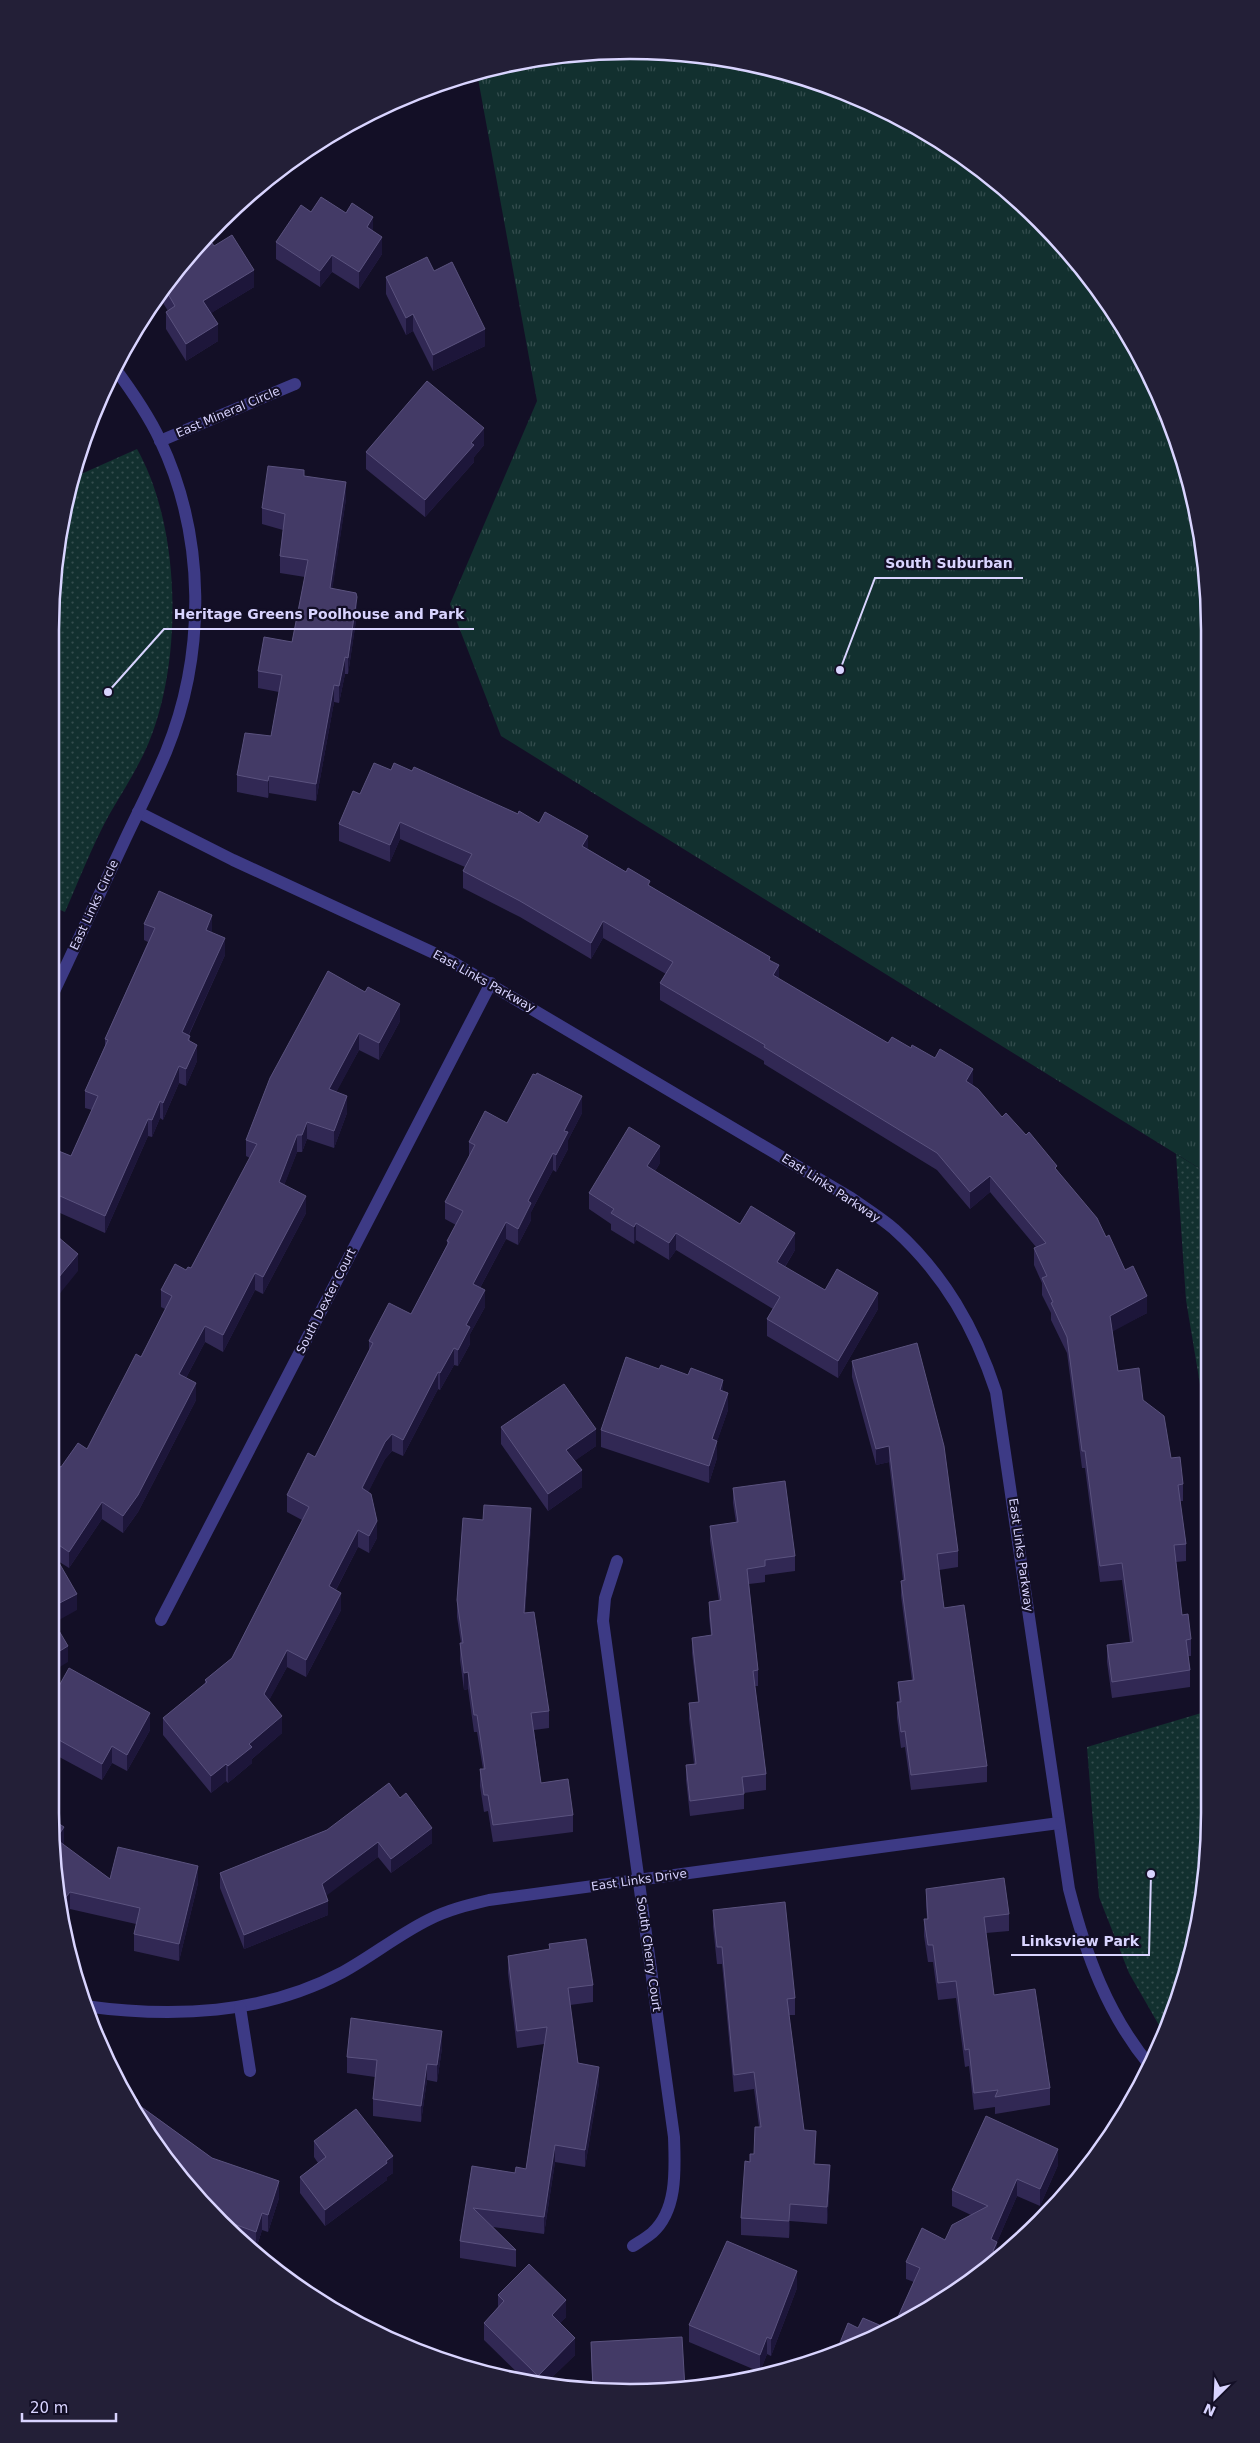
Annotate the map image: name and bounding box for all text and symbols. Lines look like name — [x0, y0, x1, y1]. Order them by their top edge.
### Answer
street label: East Mineral Circle — [174, 384, 282, 440]
callout: South Suburban — [875, 549, 1023, 578]
text: South Suburban — [885, 555, 1013, 571]
callout: Heritage Greens Poolhouse and Park — [164, 600, 474, 629]
text: Heritage Greens Poolhouse and Park — [174, 606, 465, 622]
street label: East Links Circle — [67, 858, 121, 952]
street label: East Links Parkway — [431, 947, 537, 1015]
street label: East Links Parkway — [779, 1151, 883, 1225]
street label: South Dexter Court — [293, 1246, 359, 1356]
street label: East Links Parkway — [1006, 1497, 1036, 1613]
street label: East Links Drive — [590, 1866, 688, 1894]
street label: South Cherry Court — [634, 1896, 664, 2013]
callout: Linksview Park — [1011, 1926, 1149, 1955]
text: Linksview Park — [1021, 1933, 1140, 1949]
north arrow — [1190, 2373, 1240, 2423]
scale bar — [22, 2390, 116, 2422]
text: 20 m — [30, 2399, 68, 2417]
text: N — [1201, 2400, 1218, 2420]

